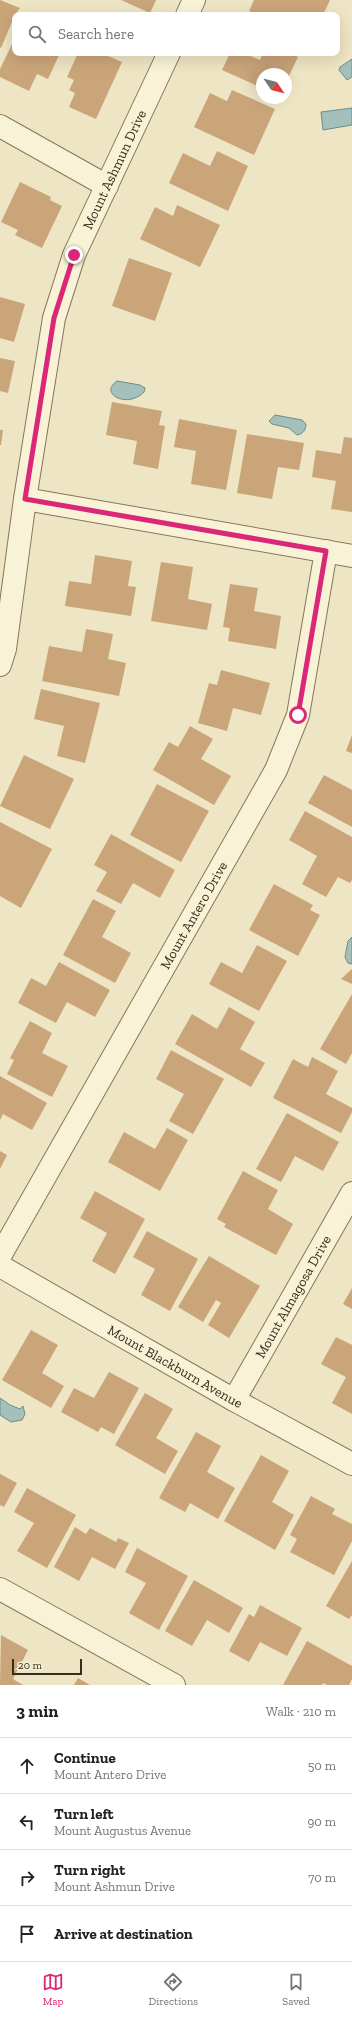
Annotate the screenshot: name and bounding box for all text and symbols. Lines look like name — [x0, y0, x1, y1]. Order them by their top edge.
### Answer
search box — [12, 12, 340, 56]
icon: search — [26, 23, 48, 45]
text: Search here — [58, 25, 134, 43]
north arrow — [256, 68, 292, 104]
street label: Mount Ashmun Drive — [79, 107, 150, 232]
route end — [65, 246, 83, 264]
route start — [289, 706, 307, 724]
street label: Mount Antero Drive — [157, 858, 232, 972]
street label: Mount Almagosa Drive — [252, 1232, 335, 1361]
street label: Mount Blackburn Avenue — [105, 1322, 246, 1412]
scale bar — [12, 1657, 82, 1676]
text: 20 m — [18, 1659, 42, 1672]
text: 3 min — [16, 1701, 58, 1721]
text: Walk · 210 m — [266, 1704, 336, 1719]
text: Continue — [54, 1749, 116, 1767]
icon: ahead — [16, 1755, 38, 1777]
text: 50 m — [308, 1758, 336, 1773]
text: Mount Antero Drive — [54, 1767, 166, 1782]
text: Turn left — [54, 1805, 114, 1823]
icon: left — [16, 1811, 38, 1833]
text: 90 m — [307, 1814, 336, 1829]
text: Mount Augustus Avenue — [54, 1823, 191, 1838]
text: Turn right — [54, 1861, 125, 1879]
icon: right — [16, 1867, 38, 1889]
text: 70 m — [308, 1870, 336, 1885]
text: Mount Ashmun Drive — [54, 1879, 175, 1894]
icon: arrive — [16, 1923, 38, 1945]
text: Arrive at destination — [54, 1925, 193, 1943]
tab: Map — [42, 1971, 64, 2008]
tab: Directions — [148, 1971, 198, 2008]
tab: Saved — [282, 1971, 310, 2008]

